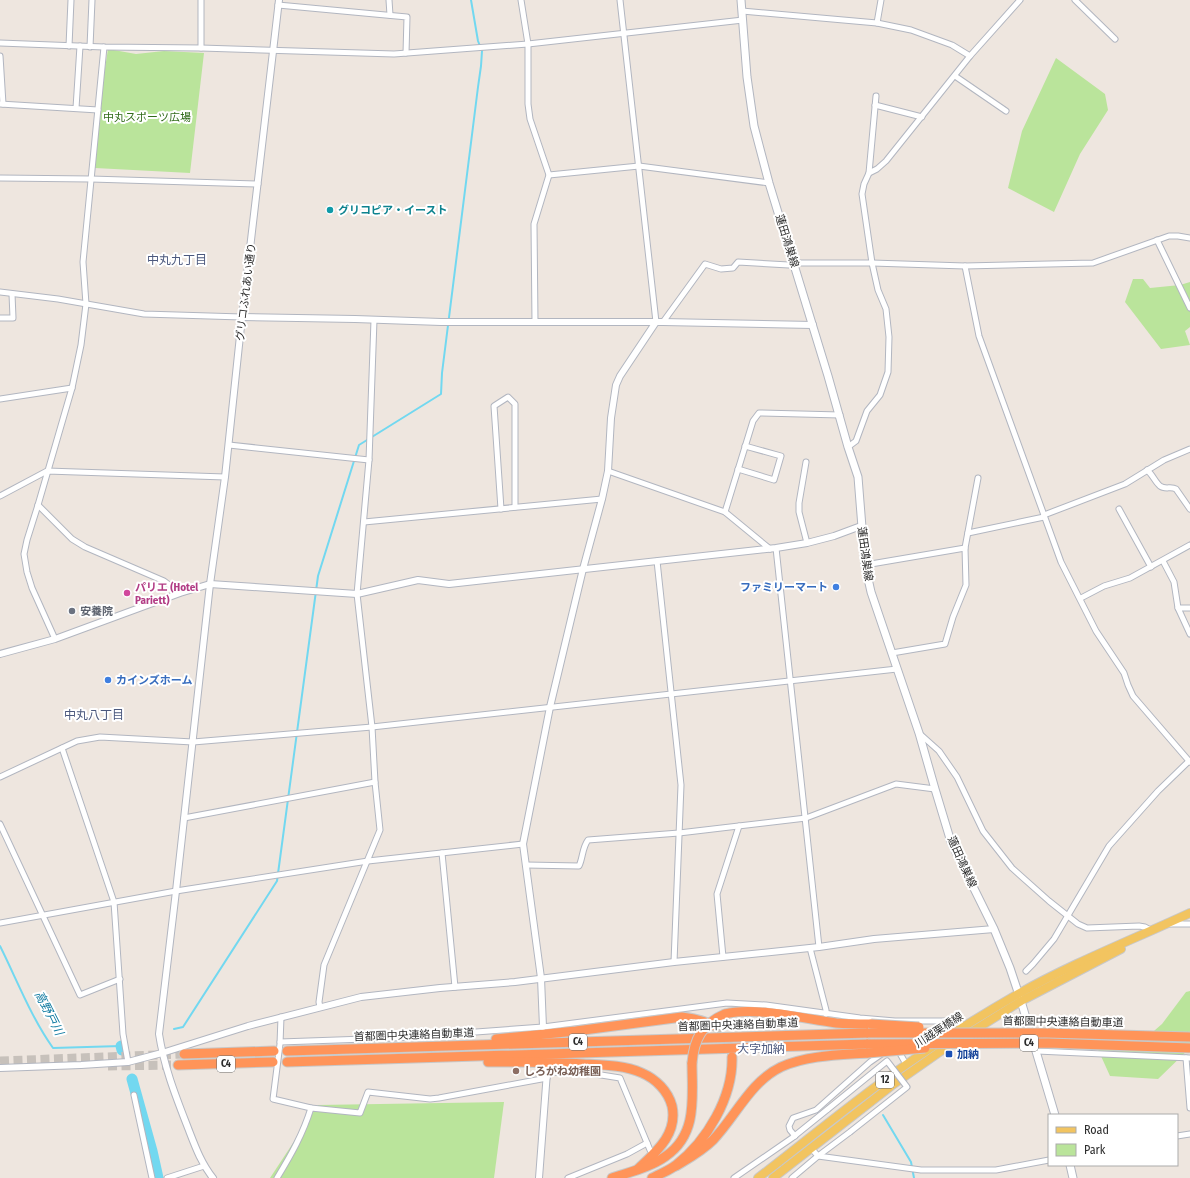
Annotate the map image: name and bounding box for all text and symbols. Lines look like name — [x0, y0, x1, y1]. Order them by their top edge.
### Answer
park label: 中丸スポーツ広場 — [103, 111, 191, 124]
place label: グリコピア・イースト — [338, 204, 447, 217]
marker: グリコピア・イースト — [325, 205, 335, 215]
street label: 蓮田鴻巣線 — [773, 213, 801, 269]
street label: グリコふれあい通り — [234, 242, 258, 342]
district label: 中丸九丁目 — [147, 253, 207, 267]
street label: 蓮田鴻巣線 — [855, 526, 875, 582]
place label: パリエ (Hotel Pariett) — [135, 581, 199, 607]
place label: ファミリーマート — [740, 581, 828, 594]
marker: ファミリーマート — [831, 582, 841, 592]
marker: パリエ (Hotel Pariett) — [122, 588, 132, 598]
place label: 安養院 — [80, 605, 113, 618]
marker: 安養院 — [67, 606, 77, 616]
place label: カインズホーム — [116, 674, 192, 687]
marker: カインズホーム — [103, 675, 113, 685]
district label: 中丸八丁目 — [64, 708, 124, 722]
street label: 蓮田鴻巣線 — [945, 834, 979, 890]
water label: 高野戸川 — [32, 988, 67, 1039]
street label: 川越栗橋線 — [912, 1010, 966, 1050]
street label: 首都圏中央連絡自動車道 — [1002, 1014, 1124, 1030]
street label: 首都圏中央連絡自動車道 — [677, 1016, 799, 1034]
street label: 首都圏中央連絡自動車道 — [353, 1026, 475, 1044]
road number: C4 — [569, 1034, 587, 1050]
road number: C4 — [1020, 1035, 1038, 1051]
district label: 大字加納 — [737, 1042, 785, 1056]
place label: 加納 — [957, 1048, 979, 1061]
marker: 加納 — [944, 1049, 954, 1059]
road number: C4 — [217, 1056, 235, 1072]
place label: しろがね幼稚園 — [524, 1065, 601, 1078]
marker: しろがね幼稚園 — [511, 1066, 521, 1076]
road number: 12 — [876, 1072, 894, 1088]
legend — [1048, 1114, 1178, 1166]
text: Road — [1084, 1123, 1109, 1137]
text: Park — [1084, 1143, 1106, 1157]

